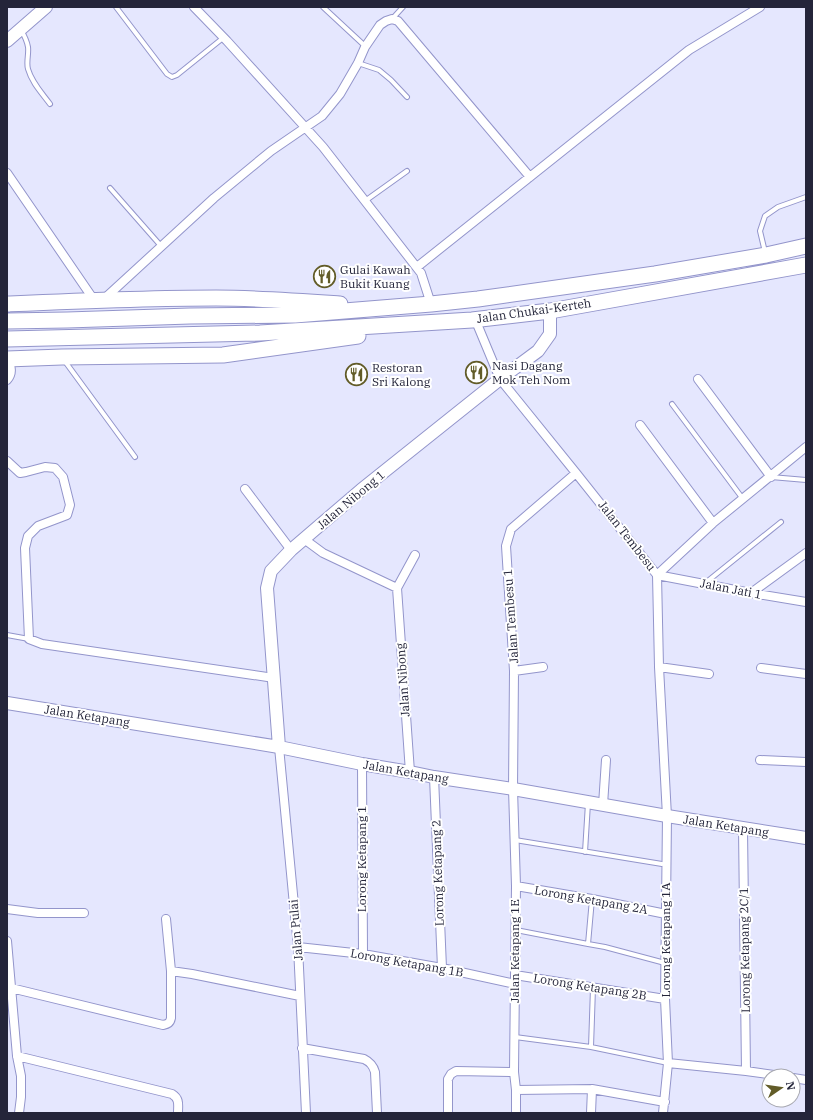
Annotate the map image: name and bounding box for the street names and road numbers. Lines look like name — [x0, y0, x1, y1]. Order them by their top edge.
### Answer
street label: Jalan Chukai-Kerteh — [476, 295, 593, 326]
street label: Jalan Nibong 1 — [314, 467, 388, 532]
street label: Jalan Tembesu — [595, 498, 660, 574]
street label: Jalan Tembesu 1 — [500, 568, 521, 664]
street label: Jalan Jati 1 — [699, 575, 763, 602]
street label: Jalan Nibong — [392, 642, 413, 717]
street label: Jalan Ketapang — [43, 701, 131, 730]
street label: Jalan Ketapang — [362, 757, 450, 786]
street label: Lorong Ketapang 1 — [354, 806, 369, 912]
street label: Jalan Ketapang — [682, 811, 770, 840]
street label: Lorong Ketapang 2 — [428, 819, 447, 927]
street label: Lorong Ketapang 2A — [533, 882, 650, 917]
street label: Lorong Ketapang 1A — [658, 882, 673, 997]
street label: Lorong Ketapang 2C/1 — [736, 887, 753, 1013]
street label: Jalan Pulai — [285, 899, 306, 961]
street label: Jalan Ketapang 1E — [507, 899, 522, 1003]
street label: Lorong Ketapang 1B — [349, 945, 465, 980]
street label: Lorong Ketapang 2B — [532, 970, 648, 1003]

